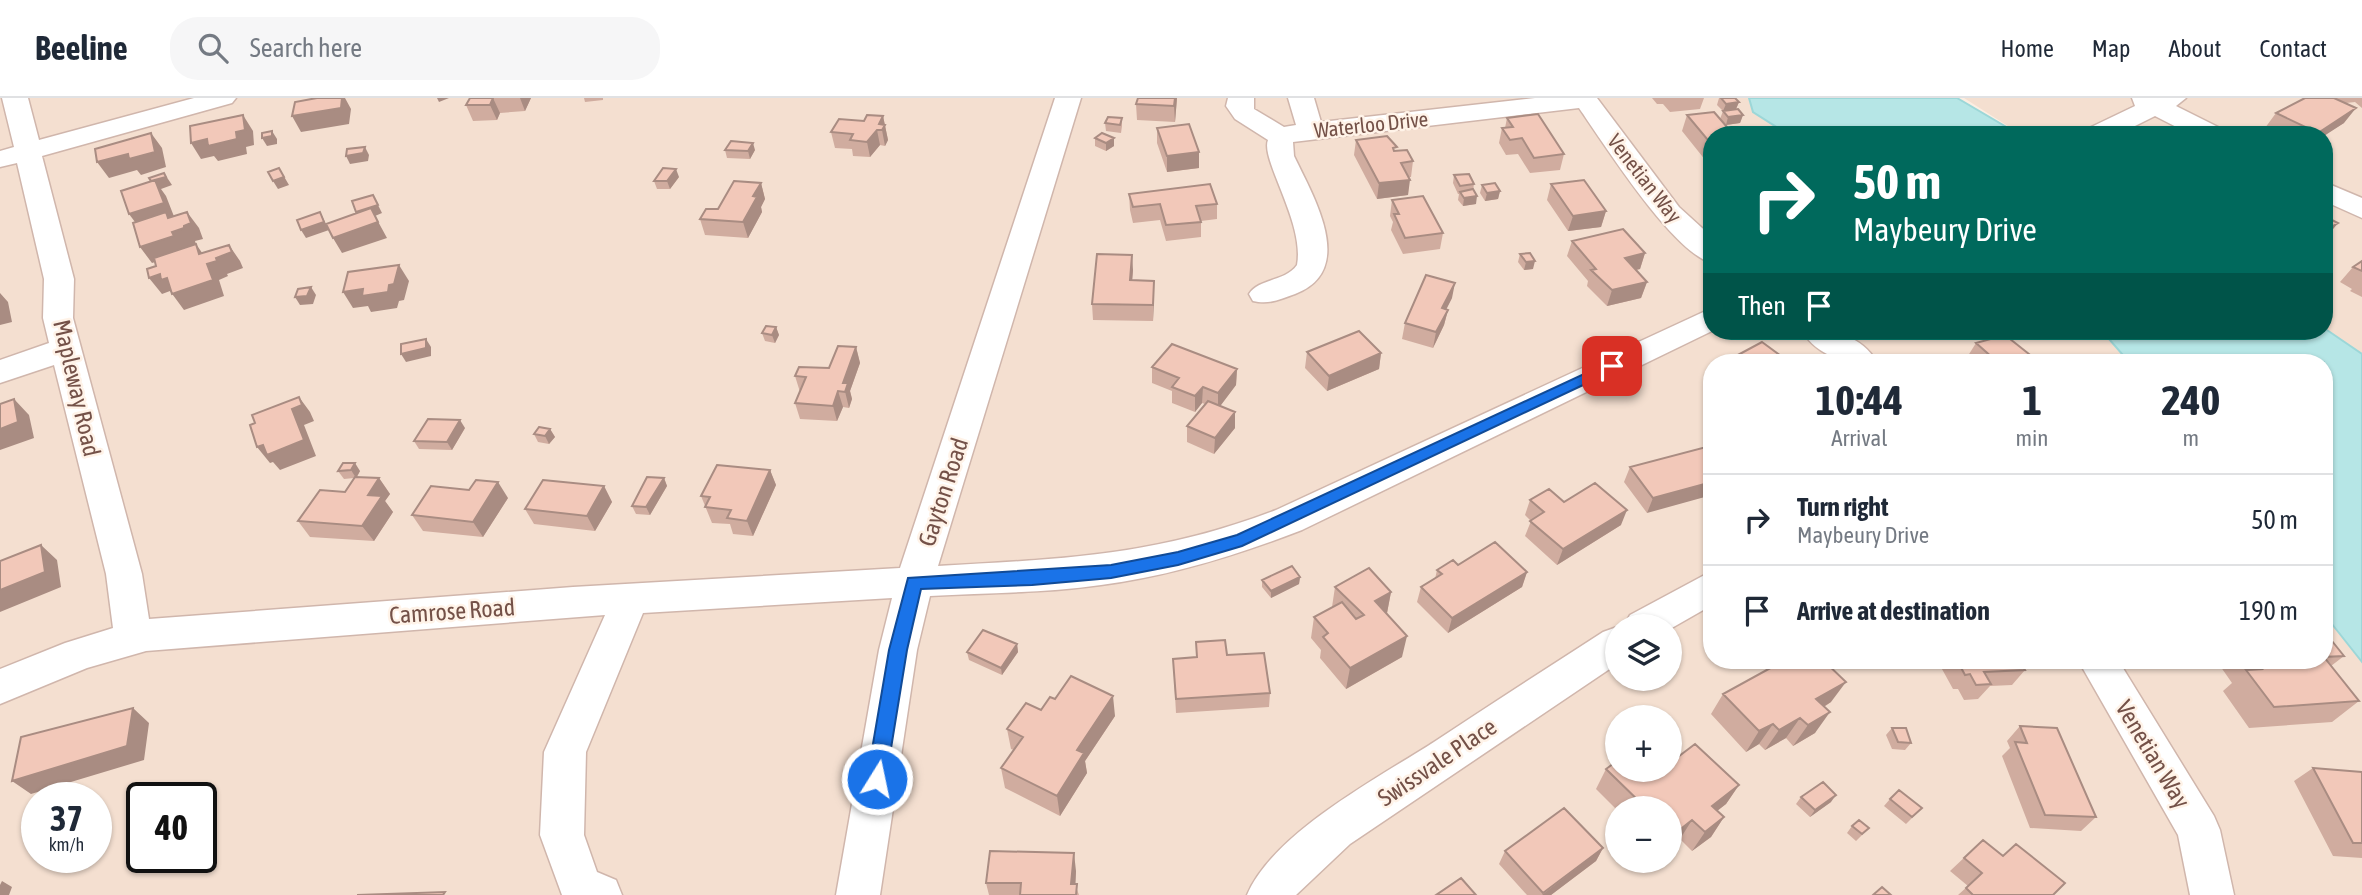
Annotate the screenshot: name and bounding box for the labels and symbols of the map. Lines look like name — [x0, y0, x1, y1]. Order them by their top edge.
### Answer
street label: Waterloo Drive — [1313, 106, 1429, 142]
street label: Venetian Way — [1603, 129, 1687, 227]
street label: Mapleway Road — [48, 317, 106, 459]
pin — [1582, 336, 1642, 396]
street label: Gayton Road — [913, 434, 973, 550]
street label: Camrose Road — [388, 593, 516, 629]
street label: Venetian Way — [2110, 695, 2196, 813]
street label: Swissvale Place — [1373, 713, 1501, 811]
position arrow — [840, 742, 914, 816]
speed limit sign: 40 — [126, 782, 217, 873]

